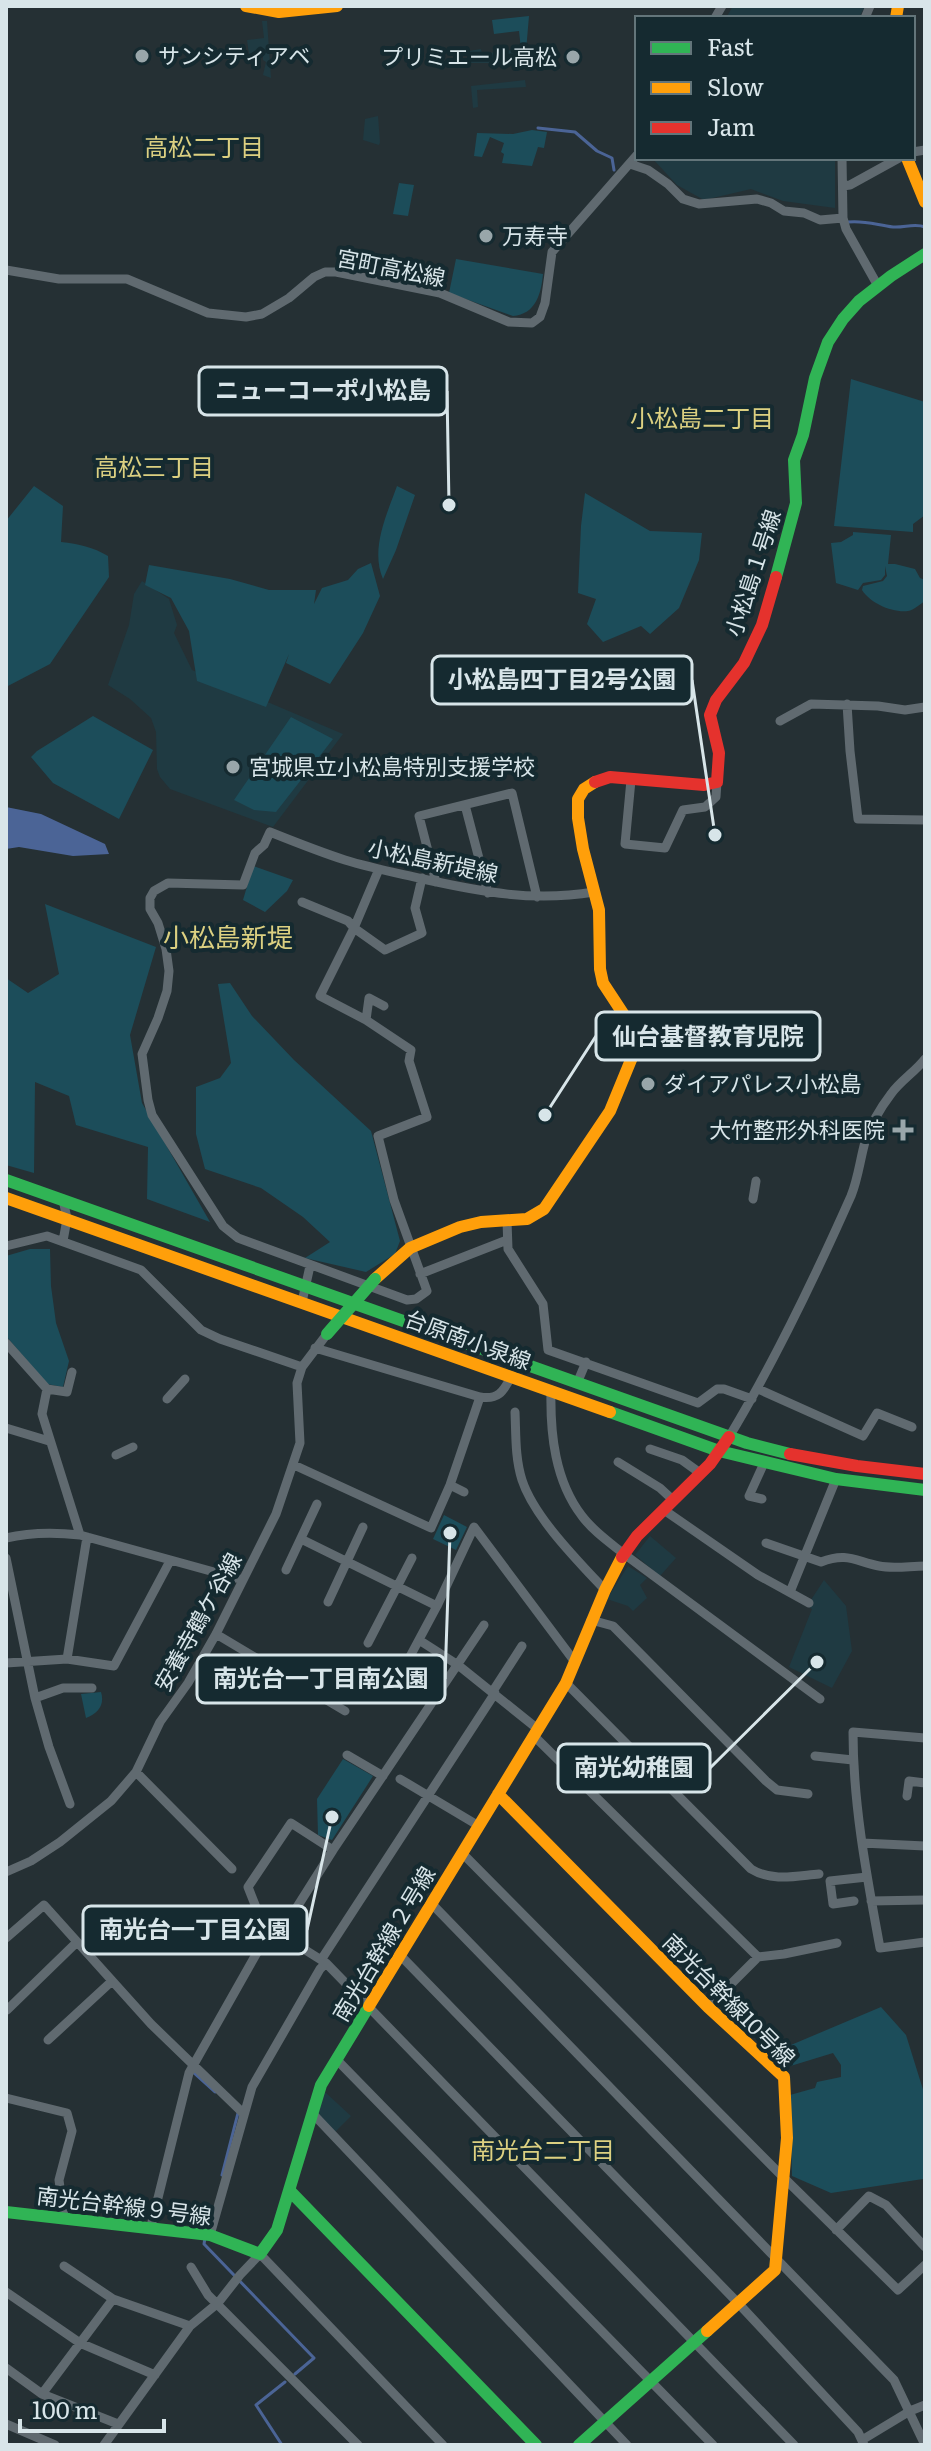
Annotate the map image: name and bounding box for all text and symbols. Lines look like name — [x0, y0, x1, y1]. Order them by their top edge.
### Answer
legend — [635, 16, 915, 160]
text: Fast — [707, 28, 754, 63]
place label: サンシティアベ — [158, 38, 310, 71]
place label: プリミエール高松 — [381, 39, 557, 72]
marker: サンシティアベ — [133, 47, 151, 65]
marker: プリミエール高松 — [564, 48, 582, 66]
text: Slow — [707, 68, 764, 103]
text: Jam — [707, 108, 755, 143]
district label: 高松二丁目 — [144, 128, 264, 163]
place label: 万寿寺 — [502, 218, 568, 251]
marker: 万寿寺 — [477, 227, 495, 245]
street label: 宮町高松線 — [334, 240, 448, 293]
callout: ニューコーポ小松島 — [199, 367, 447, 415]
text: ニューコーポ小松島 — [215, 371, 431, 406]
district label: 小松島二丁目 — [630, 399, 774, 434]
district label: 高松三丁目 — [94, 448, 214, 483]
street label: 小松島１号線 — [715, 505, 788, 640]
callout: 小松島四丁目2号公園 — [432, 656, 692, 704]
text: 小松島四丁目2号公園 — [448, 660, 676, 695]
place label: 宮城県立小松島特別支援学校 — [249, 749, 535, 782]
marker: 宮城県立小松島特別支援学校 — [224, 758, 242, 776]
street label: 小松島新堤線 — [365, 830, 501, 889]
district label: 小松島新堤 — [163, 916, 293, 955]
callout: 仙台基督教育児院 — [596, 1012, 820, 1060]
text: 仙台基督教育児院 — [612, 1017, 804, 1052]
place label: ダイアパレス小松島 — [664, 1066, 862, 1099]
marker: ダイアパレス小松島 — [639, 1075, 657, 1093]
place label: 大竹整形外科医院 — [709, 1112, 885, 1145]
marker: 大竹整形外科医院 — [892, 1119, 914, 1141]
street label: 台原南小泉線 — [401, 1301, 536, 1377]
street label: 安養寺鶴ケ谷線 — [145, 1546, 248, 1697]
callout: 南光台一丁目南公園 — [197, 1655, 445, 1703]
text: 南光台一丁目南公園 — [213, 1659, 429, 1694]
callout: 南光幼稚園 — [558, 1744, 710, 1792]
text: 南光幼稚園 — [574, 1748, 694, 1783]
street label: 南光台幹線２号線 — [323, 1859, 442, 2027]
callout: 南光台一丁目公園 — [83, 1906, 307, 1954]
text: 南光台一丁目公園 — [99, 1910, 291, 1945]
street label: 南光台幹線10号線 — [656, 1925, 804, 2073]
district label: 南光台二丁目 — [471, 2131, 615, 2166]
street label: 南光台幹線９号線 — [35, 2177, 214, 2232]
scale bar — [20, 2383, 164, 2433]
text: 100 m — [32, 2391, 98, 2426]

